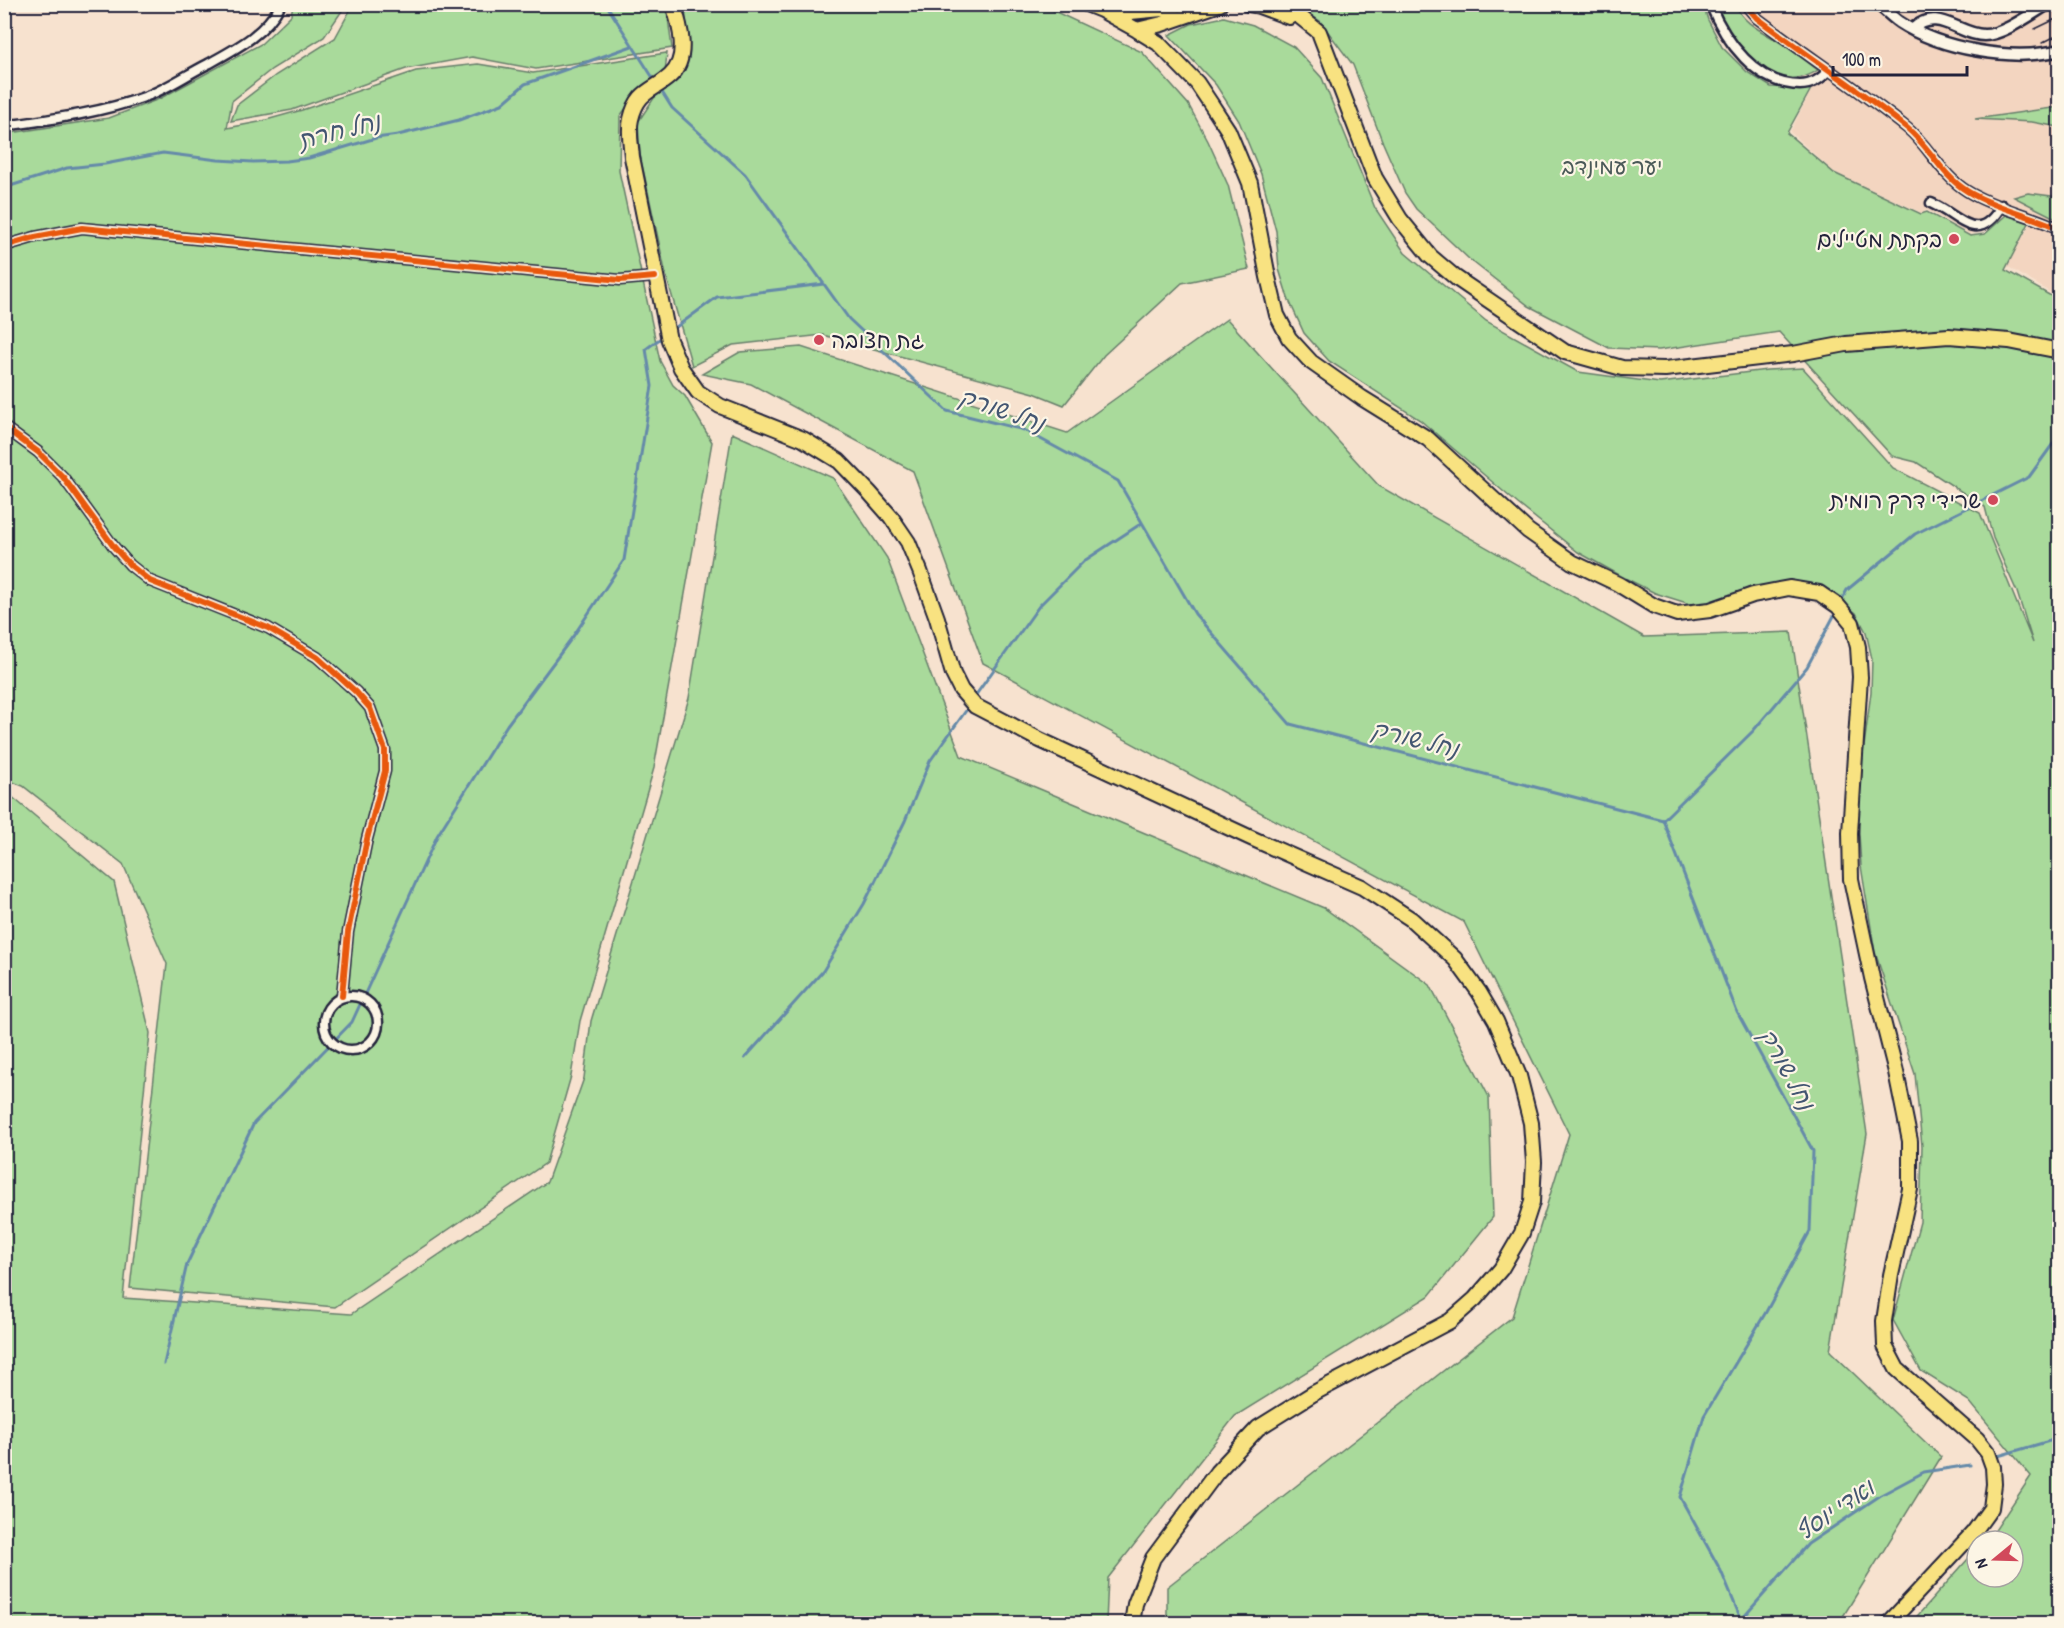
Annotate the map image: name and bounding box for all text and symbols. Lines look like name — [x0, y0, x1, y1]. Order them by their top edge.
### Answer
scale bar — [1833, 39, 1966, 77]
text: 100 m — [1842, 47, 1881, 72]
water label: נחל חרת — [293, 104, 385, 156]
park label: יער עמינדב — [1562, 151, 1662, 181]
place label: בקתת מטיילים — [1817, 224, 1942, 254]
marker: בקתת מטיילים — [1947, 232, 1961, 246]
place label: גת חצובה — [831, 325, 924, 355]
marker: גת חצובה — [812, 333, 826, 347]
water label: נחל שורק — [955, 380, 1051, 439]
place label: שרידי דרך רומית — [1828, 485, 1981, 515]
marker: שרידי דרך רומית — [1986, 493, 2000, 507]
water label: נחל שורק — [1368, 712, 1464, 765]
water label: נחל שורק — [1752, 1022, 1824, 1117]
water label: ואדי יוסף — [1789, 1471, 1881, 1547]
north arrow — [1965, 1529, 2025, 1589]
text: N — [1969, 1556, 1993, 1571]

